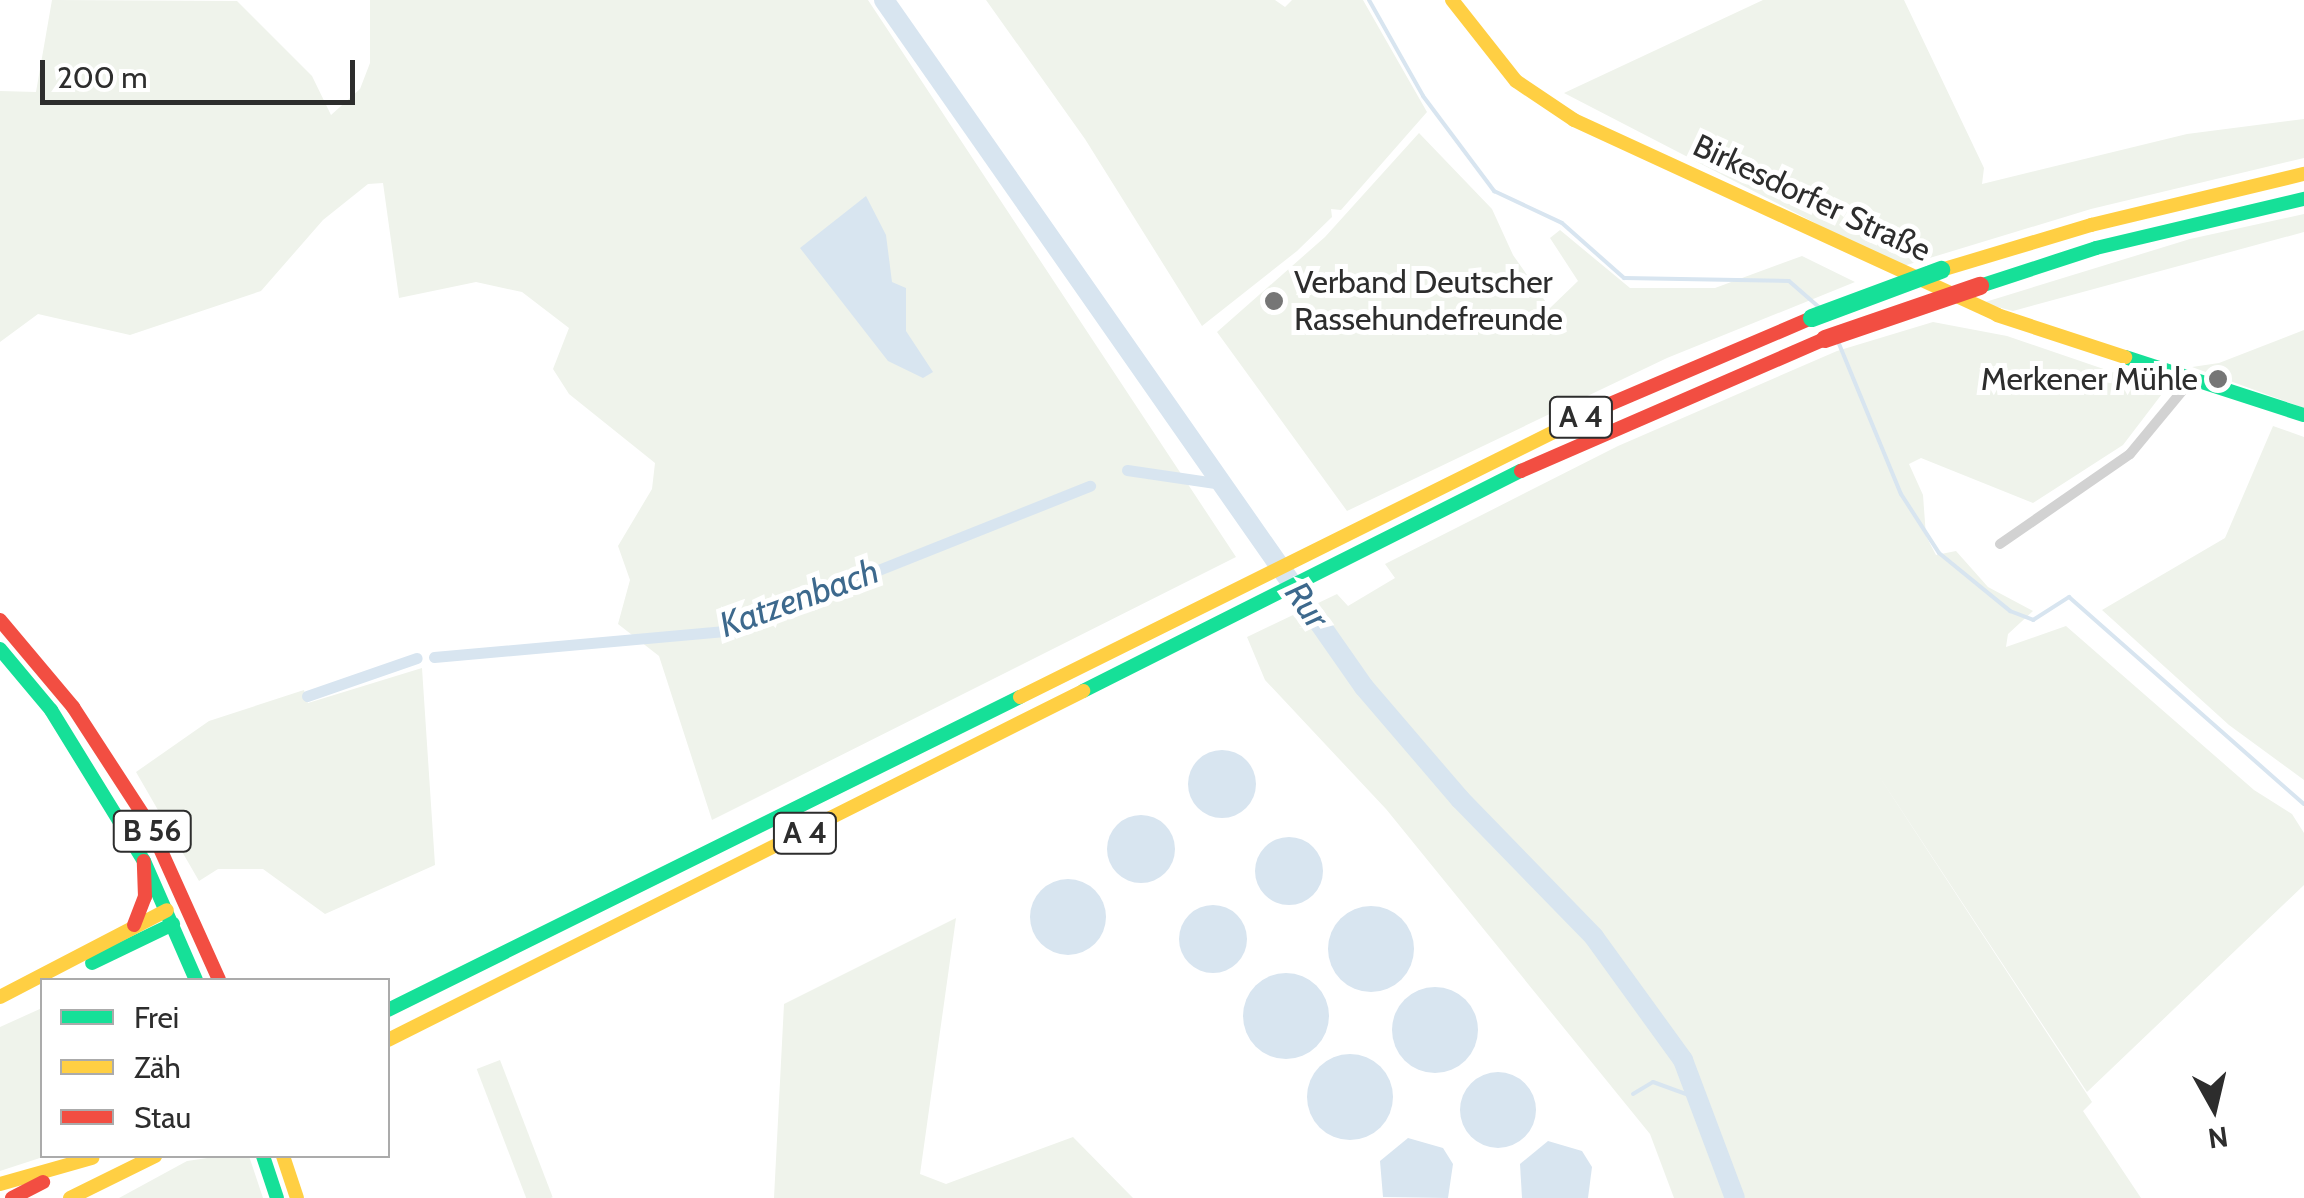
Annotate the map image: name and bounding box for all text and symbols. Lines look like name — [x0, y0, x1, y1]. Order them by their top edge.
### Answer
scale bar — [45, 40, 360, 102]
text: 200 m — [57, 59, 148, 96]
street label: Birkesdorfer Straße — [1687, 126, 1937, 270]
place label: Verband Deutscher Rassehundefreunde — [1294, 264, 1563, 339]
marker: Verband Deutscher Rassehundefreunde — [1263, 290, 1285, 312]
place label: Merkener Mühle — [1981, 360, 2198, 398]
marker: Merkener Mühle — [2207, 368, 2229, 390]
road number: A 4 — [1548, 392, 1614, 442]
water label: Katzenbach — [714, 550, 884, 646]
water label: Rur — [1276, 574, 1338, 636]
road number: B 56 — [112, 806, 192, 856]
road number: A 4 — [772, 808, 838, 858]
legend — [40, 978, 390, 1158]
text: Frei — [134, 999, 179, 1036]
text: Zäh — [134, 1049, 181, 1086]
north arrow — [2164, 1058, 2264, 1158]
text: Stau — [134, 1099, 191, 1136]
text: N — [2206, 1119, 2230, 1156]

